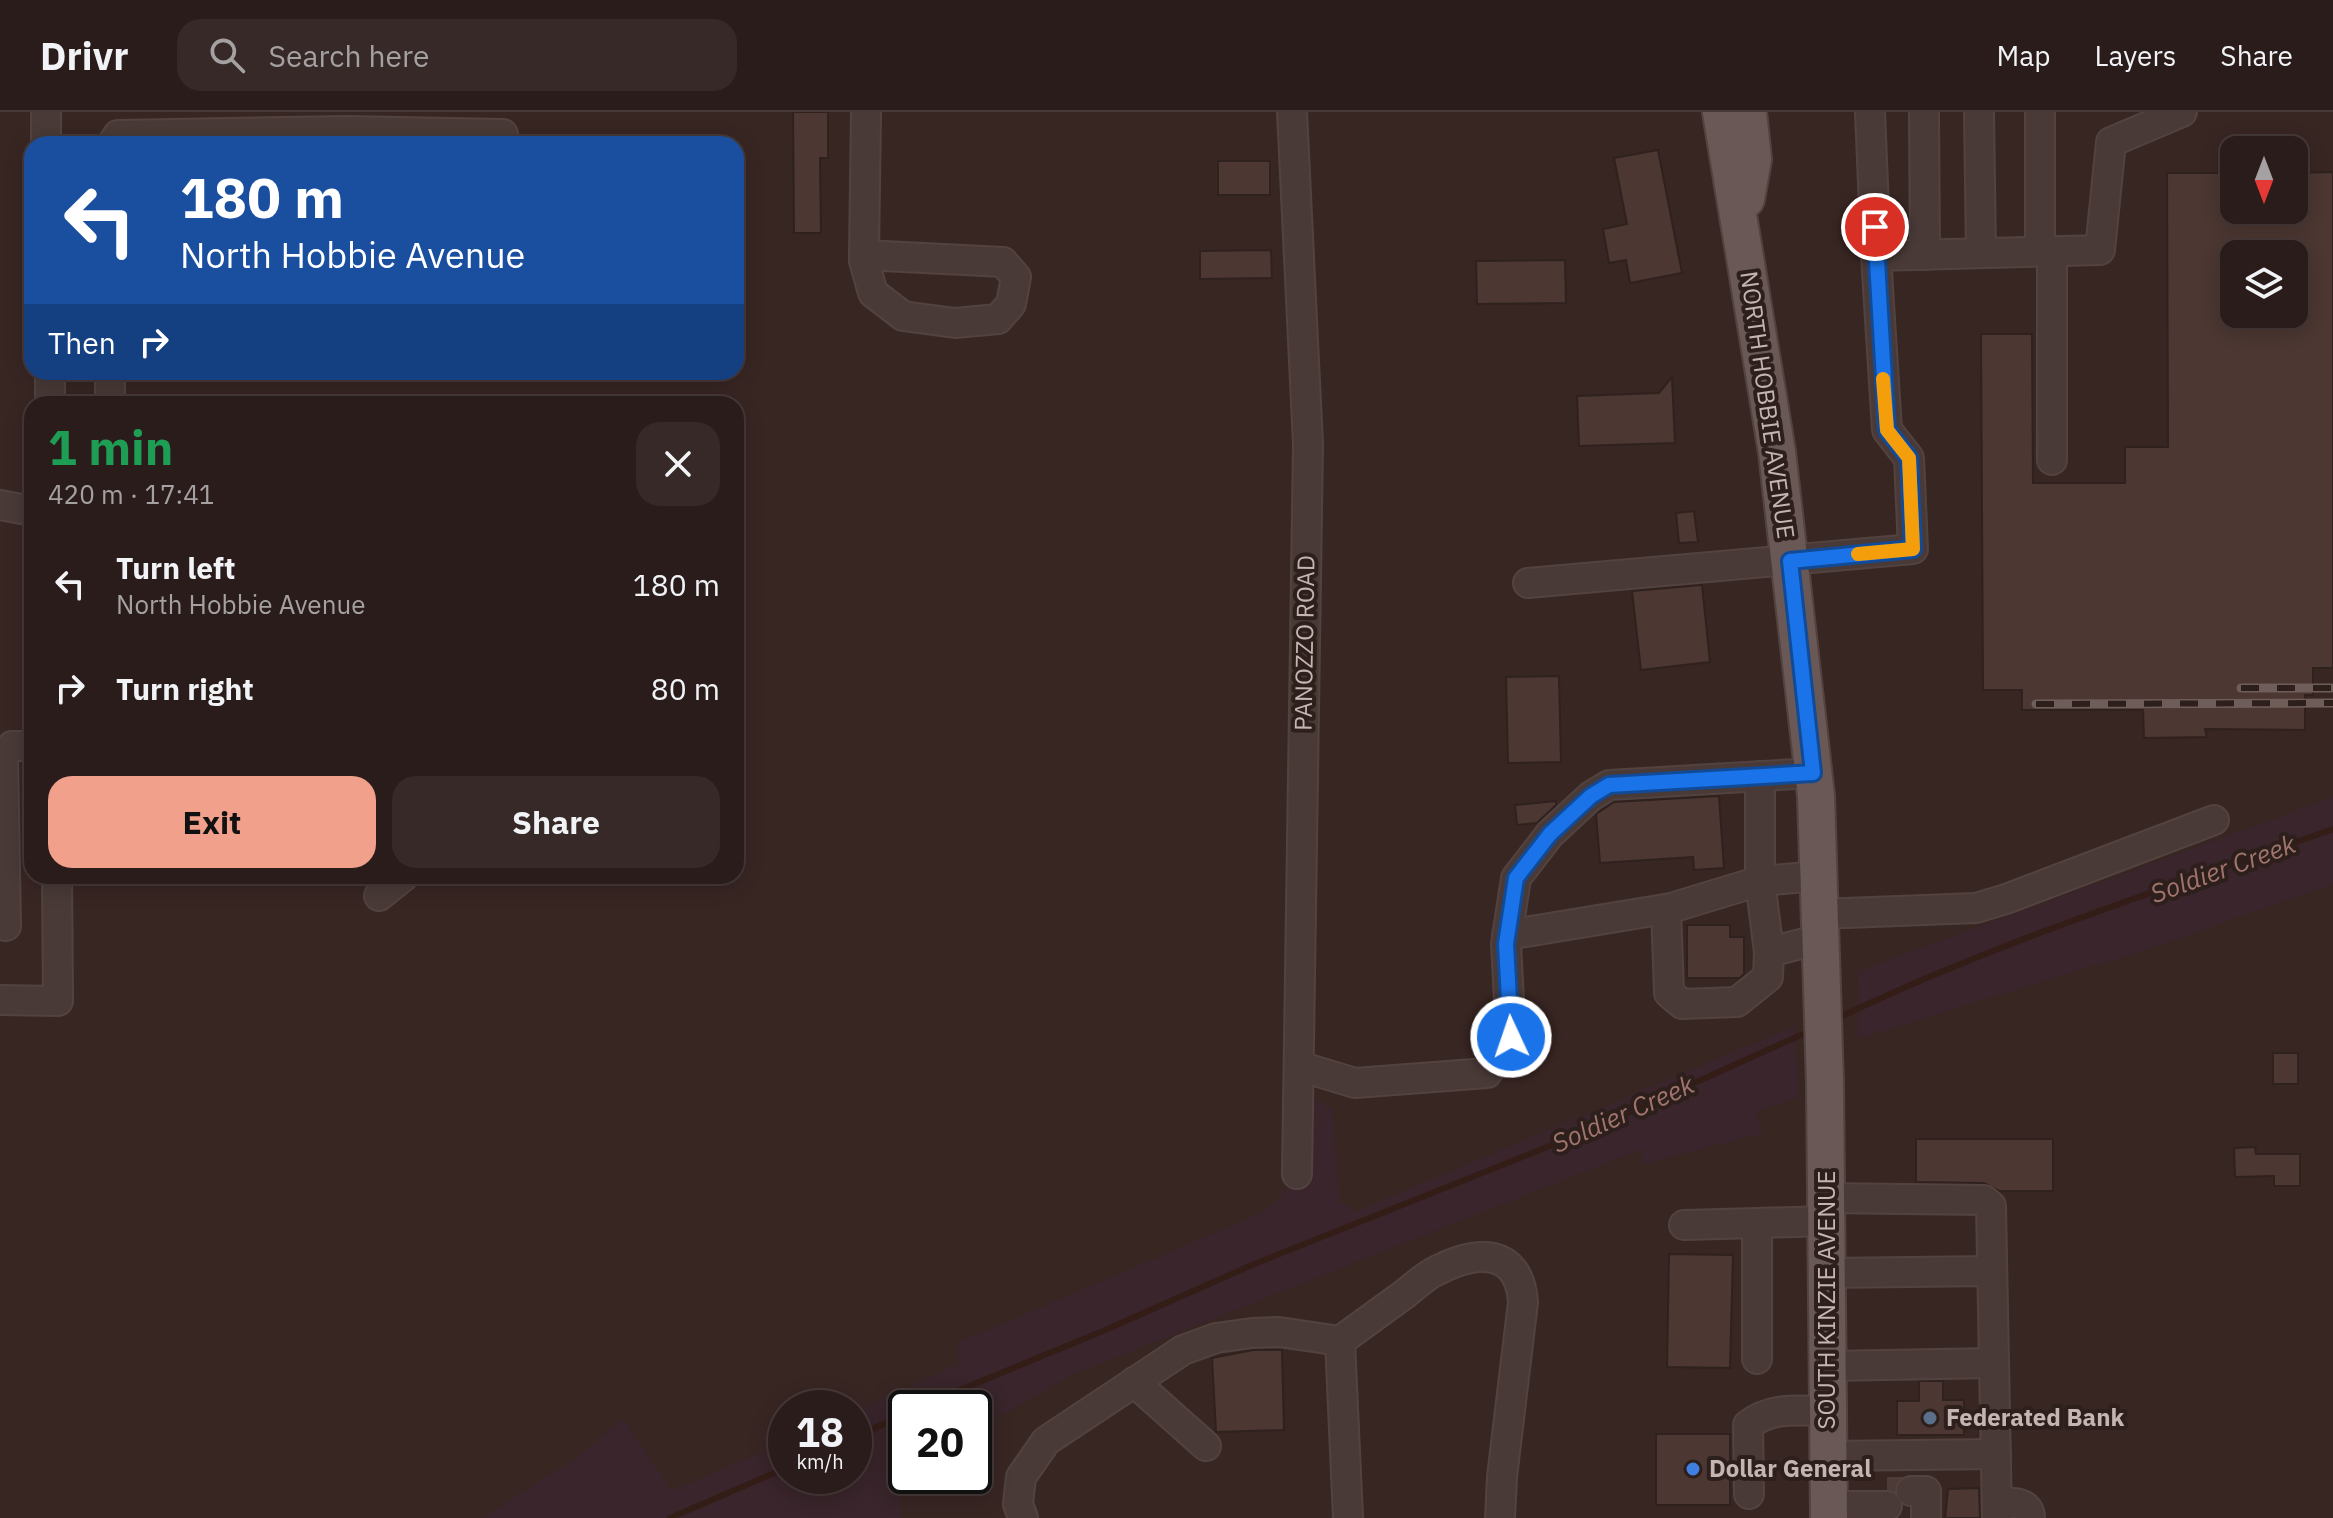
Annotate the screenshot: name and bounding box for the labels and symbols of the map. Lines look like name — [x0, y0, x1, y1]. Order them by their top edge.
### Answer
north arrow — [2220, 136, 2308, 224]
pin — [1841, 193, 1909, 261]
street label: NORTH HOBBIE AVENUE — [1733, 269, 1803, 541]
street label: PANOZZO ROAD — [1286, 555, 1322, 731]
water label: Soldier Creek — [2145, 826, 2300, 910]
position arrow — [1469, 995, 1553, 1079]
water label: Soldier Creek — [1546, 1066, 1699, 1160]
street label: SOUTH KINZIE AVENUE — [1810, 1171, 1842, 1429]
speed limit sign: 20 — [888, 1390, 992, 1494]
place label: Federated Bank — [1946, 1401, 2125, 1433]
marker: Federated Bank — [1921, 1409, 1939, 1427]
place label: Dollar General — [1709, 1452, 1871, 1484]
marker: Dollar General — [1684, 1460, 1702, 1478]

